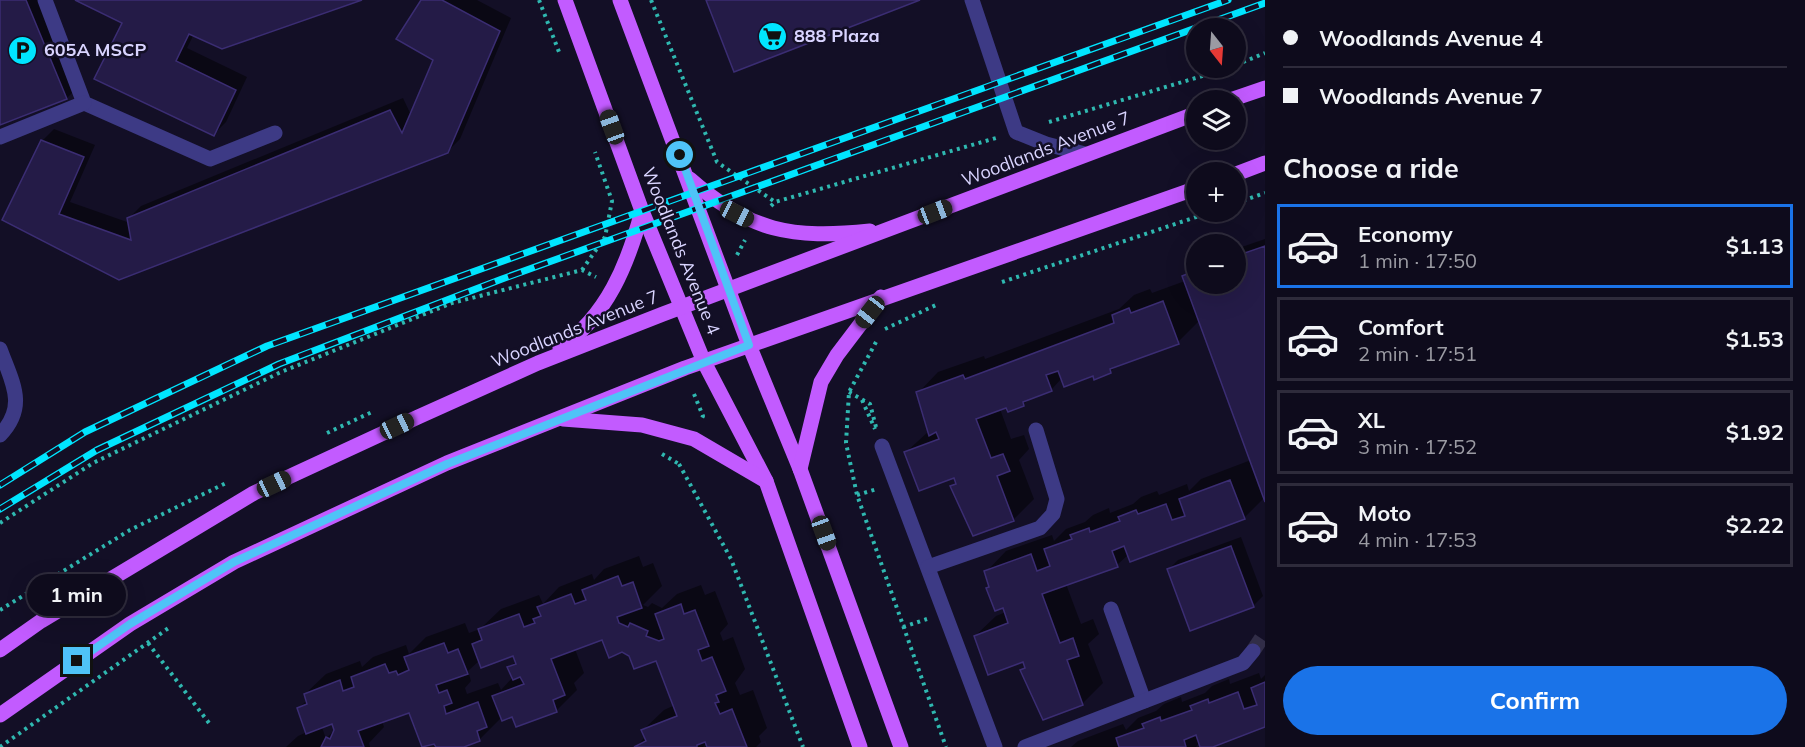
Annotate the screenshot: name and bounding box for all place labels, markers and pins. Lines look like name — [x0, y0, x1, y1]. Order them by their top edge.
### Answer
supermarket icon: 888 Plaza — [757, 20, 789, 52]
place label: 888 Plaza — [794, 24, 880, 47]
parking icon: 605A MSCP — [7, 34, 39, 66]
place label: 605A MSCP — [44, 38, 146, 61]

